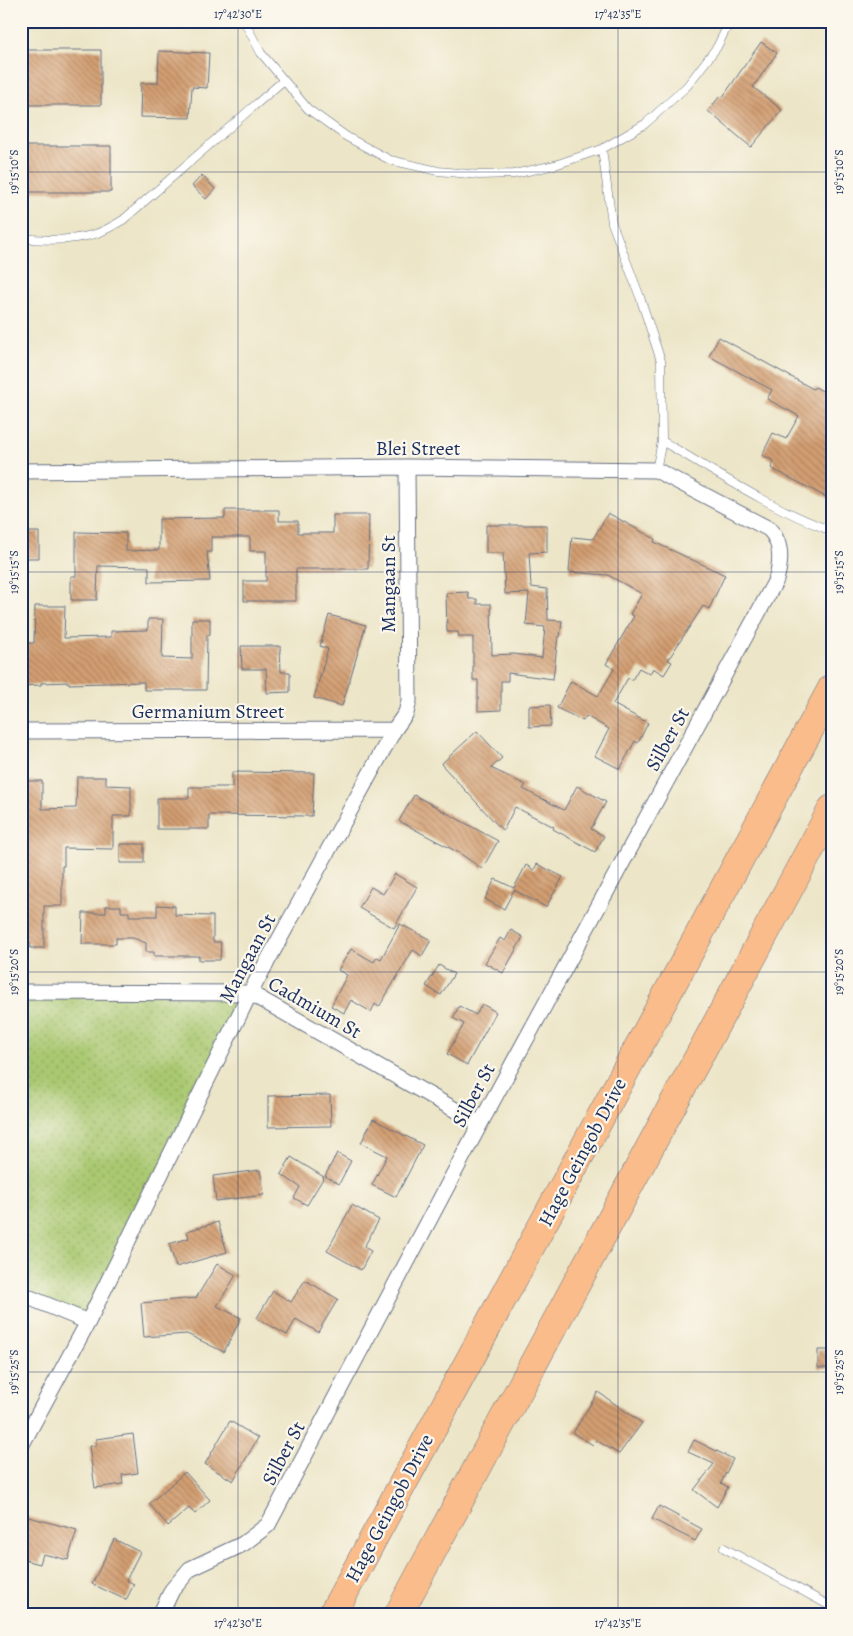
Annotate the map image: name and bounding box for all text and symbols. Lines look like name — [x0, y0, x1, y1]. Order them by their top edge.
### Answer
text: 17°42'30"E — [214, 6, 262, 22]
text: 17°42'35"E — [595, 6, 641, 22]
text: 19°15'10"S — [6, 149, 22, 195]
text: 19°15'10"S — [831, 149, 847, 195]
street label: Blei Street — [376, 435, 461, 462]
street label: Mangaan St — [375, 535, 402, 633]
text: 19°15'15"S — [6, 550, 22, 594]
text: 19°15'15"S — [831, 550, 847, 594]
street label: Germanium Street — [132, 698, 285, 725]
street label: Silber St — [639, 702, 696, 776]
street label: Mangaan St — [213, 908, 282, 1008]
text: 19°15'20"S — [6, 949, 22, 995]
text: 19°15'20"S — [831, 949, 847, 995]
street label: Cadmium St — [263, 970, 367, 1045]
street label: Silber St — [445, 1058, 502, 1132]
street label: Hage Geingob Drive — [532, 1073, 633, 1231]
text: 19°15'25"S — [6, 1349, 22, 1395]
text: 19°15'25"S — [831, 1349, 847, 1395]
street label: Silber St — [255, 1416, 312, 1490]
street label: Hage Geingob Drive — [339, 1429, 440, 1587]
text: 17°42'30"E — [214, 1615, 262, 1631]
text: 17°42'35"E — [595, 1615, 641, 1631]

